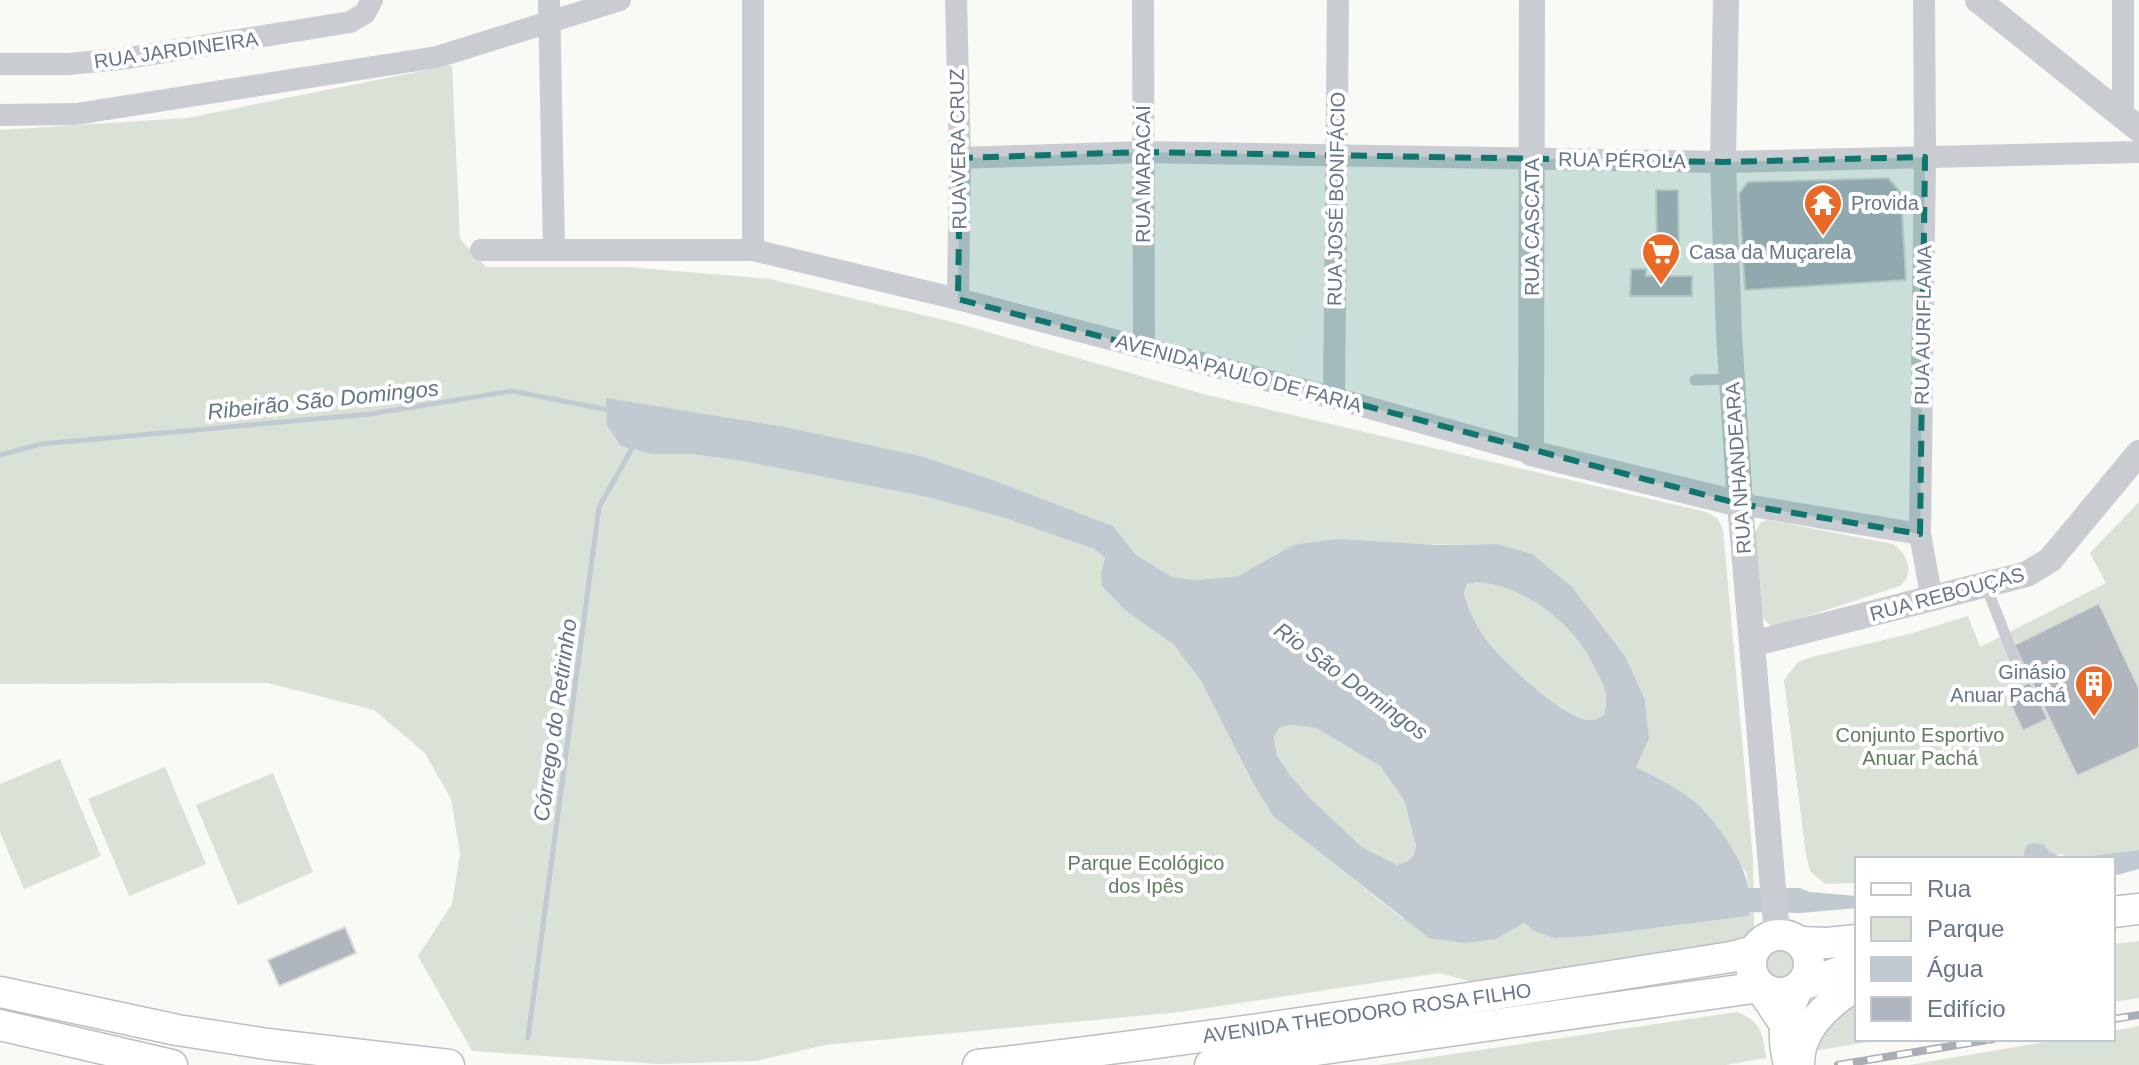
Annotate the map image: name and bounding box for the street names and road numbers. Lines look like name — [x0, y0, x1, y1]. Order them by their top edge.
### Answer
street label: RUA JARDINEIRA — [92, 27, 260, 72]
street label: RUA VERA CRUZ — [946, 68, 970, 230]
street label: RUA JOSÉ BONIFÁCIO — [1323, 92, 1349, 306]
street label: RUA MARACAÍ — [1132, 105, 1154, 243]
street label: RUA PÉROLA — [1558, 148, 1687, 172]
street label: RUA CASCATA — [1521, 157, 1543, 296]
street label: RUA AURIFLAMA — [1911, 244, 1935, 405]
street label: AVENIDA PAULO DE FARIA — [1114, 330, 1365, 417]
street label: RUA NHANDEARA — [1721, 381, 1755, 555]
street label: RUA REBOUÇAS — [1867, 563, 2027, 625]
street label: AVENIDA THEODORO ROSA FILHO — [1201, 979, 1533, 1047]

